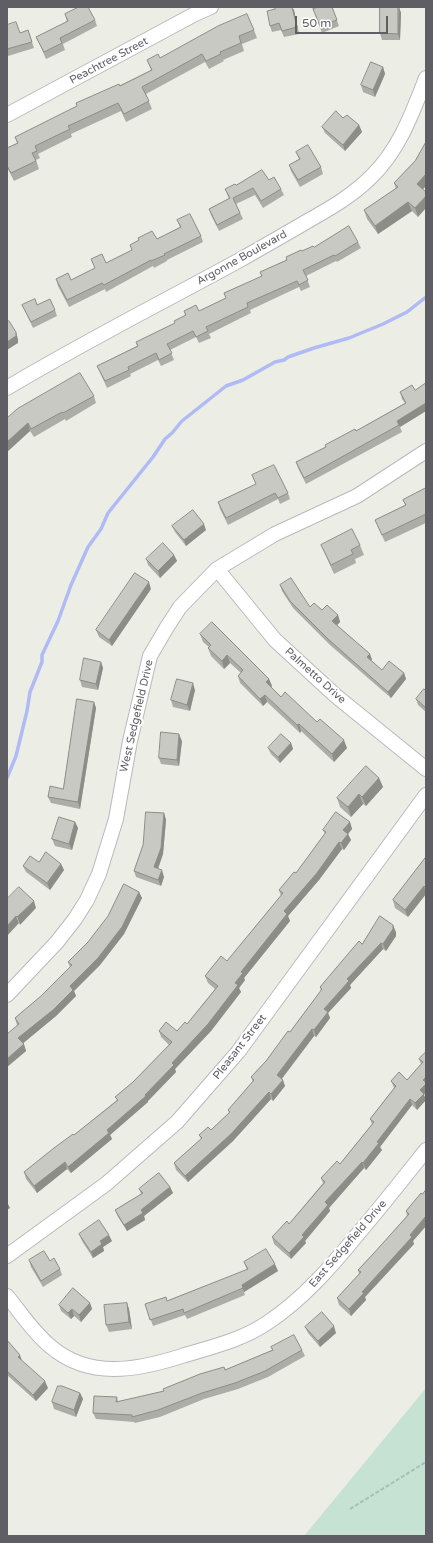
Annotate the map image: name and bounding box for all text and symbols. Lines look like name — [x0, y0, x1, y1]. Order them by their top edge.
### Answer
scale bar — [297, 8, 390, 34]
text: 50 m — [302, 16, 331, 30]
street label: Peachtree Street — [67, 35, 151, 87]
street label: Argonne Boulevard — [195, 228, 289, 288]
street label: Palmetto Drive — [282, 645, 348, 707]
street label: West Sedgefield Drive — [118, 658, 156, 774]
street label: Pleasant Street — [210, 1012, 270, 1082]
street label: East Sedgefield Drive — [306, 1198, 390, 1290]

